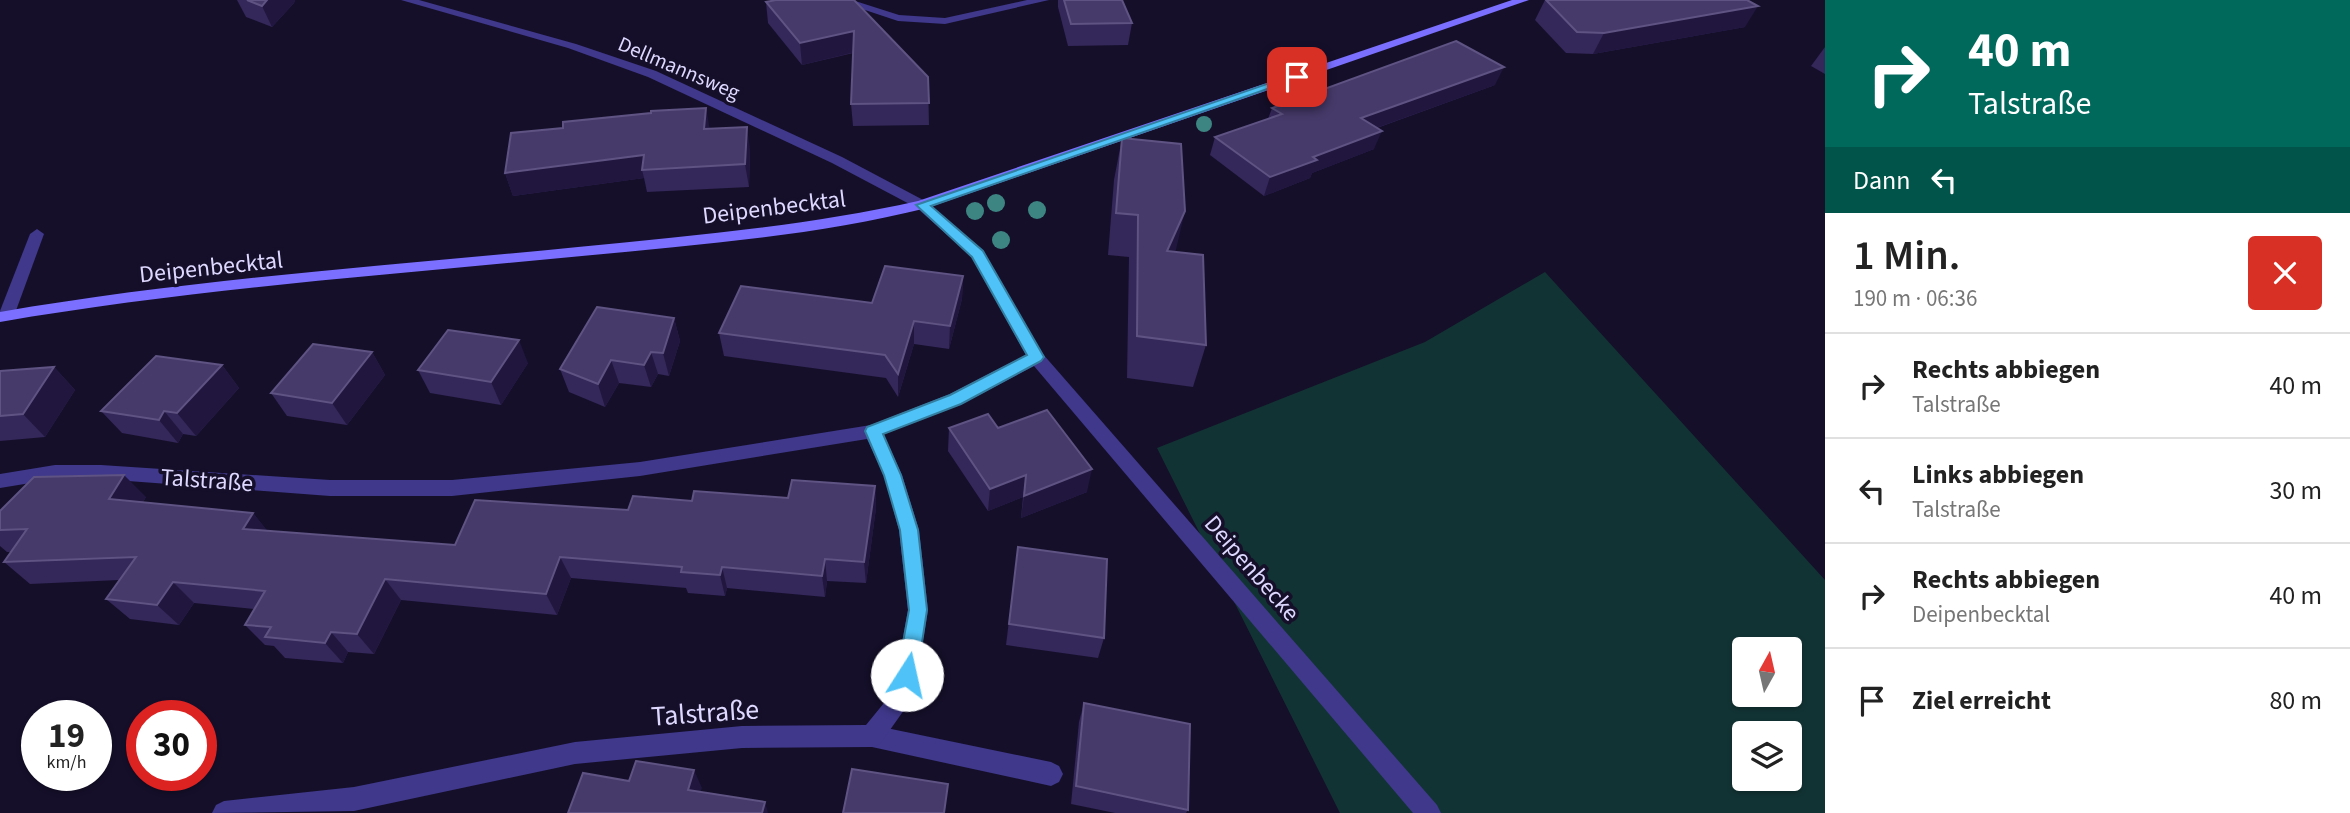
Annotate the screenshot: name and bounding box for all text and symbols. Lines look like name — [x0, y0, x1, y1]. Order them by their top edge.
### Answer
text: 40 m — [1968, 16, 2072, 86]
icon: right — [1853, 28, 1944, 119]
street label: Dellmannsweg — [613, 29, 745, 107]
pin — [1267, 47, 1327, 107]
icon: arrive — [1278, 58, 1316, 96]
text: Talstraße — [1968, 81, 2091, 127]
icon: left — [1925, 161, 1963, 199]
text: Dann — [1853, 162, 1911, 199]
street label: Deipenbecktal — [700, 181, 848, 234]
text: 1 Min. — [1853, 226, 1960, 286]
button: close — [2248, 236, 2322, 310]
street label: Deipenbecktal — [138, 243, 285, 292]
text: 190 m · 06:36 — [1853, 282, 1977, 315]
text: Rechts abbiegen — [1912, 351, 2100, 388]
icon: right — [1853, 367, 1891, 405]
text: 40 m — [2269, 367, 2322, 404]
text: Talstraße — [1912, 388, 2001, 421]
text: Links abbiegen — [1912, 456, 2084, 493]
street label: Talstraße — [160, 460, 254, 501]
icon: left — [1853, 472, 1891, 510]
text: 30 m — [2269, 472, 2322, 509]
text: Talstraße — [1912, 493, 2001, 526]
street label: Deipenbecke — [1196, 508, 1308, 629]
text: Rechts abbiegen — [1912, 561, 2100, 598]
icon: right — [1853, 577, 1891, 615]
text: 40 m — [2269, 577, 2322, 614]
text: Deipenbecktal — [1912, 598, 2050, 631]
north arrow — [1732, 637, 1802, 707]
map controls — [1732, 637, 1802, 791]
position arrow — [870, 638, 944, 712]
icon: arrive — [1853, 682, 1891, 720]
text: Ziel erreicht — [1912, 682, 2051, 719]
text: 80 m — [2269, 682, 2322, 719]
street label: Talstraße — [650, 689, 760, 737]
speed limit sign: 30 — [126, 700, 217, 791]
text: 19 — [48, 711, 85, 761]
button: layers — [1732, 721, 1802, 791]
text: km/h — [47, 750, 86, 775]

